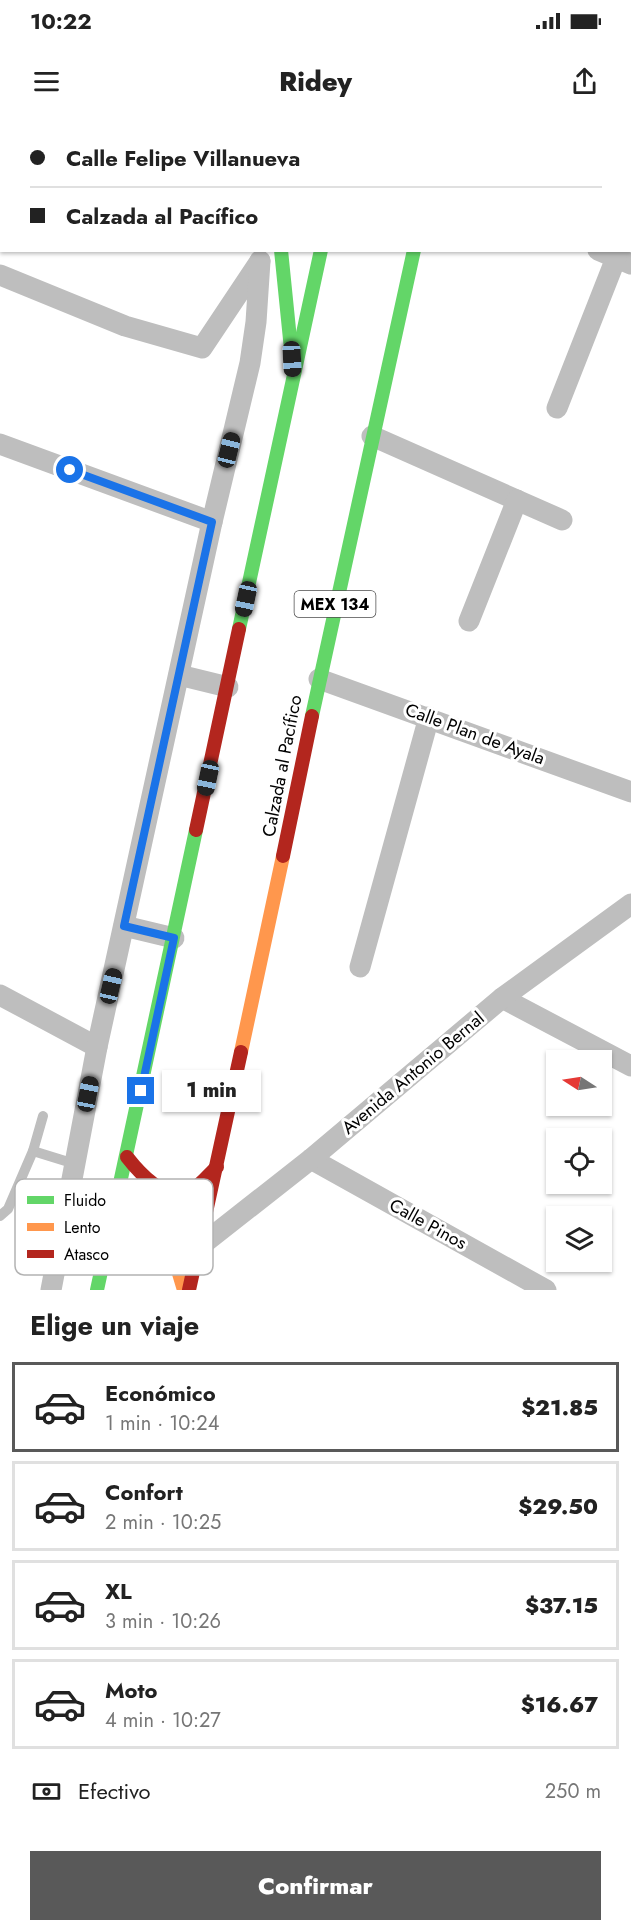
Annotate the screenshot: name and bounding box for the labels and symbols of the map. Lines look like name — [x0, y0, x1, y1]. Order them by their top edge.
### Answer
car — [282, 341, 302, 377]
car — [216, 430, 242, 470]
route start — [56, 456, 83, 483]
car — [233, 580, 259, 618]
road number: MEX 134 — [294, 591, 376, 617]
street label: Calzada al Pacífico — [255, 693, 309, 839]
street label: Calle Plan de Ayala — [402, 697, 548, 771]
car — [195, 759, 221, 797]
car — [98, 966, 124, 1006]
street label: Avenida Antonio Bernal — [336, 1006, 490, 1140]
north arrow — [546, 1050, 612, 1116]
callout: 1 min — [162, 1070, 261, 1112]
car — [76, 1075, 100, 1113]
route end — [127, 1077, 154, 1104]
legend — [15, 1179, 213, 1275]
text: Fluido — [64, 1189, 106, 1212]
street label: Calle Pinos — [385, 1192, 471, 1256]
text: Lento — [64, 1216, 101, 1239]
text: Atasco — [64, 1243, 109, 1266]

